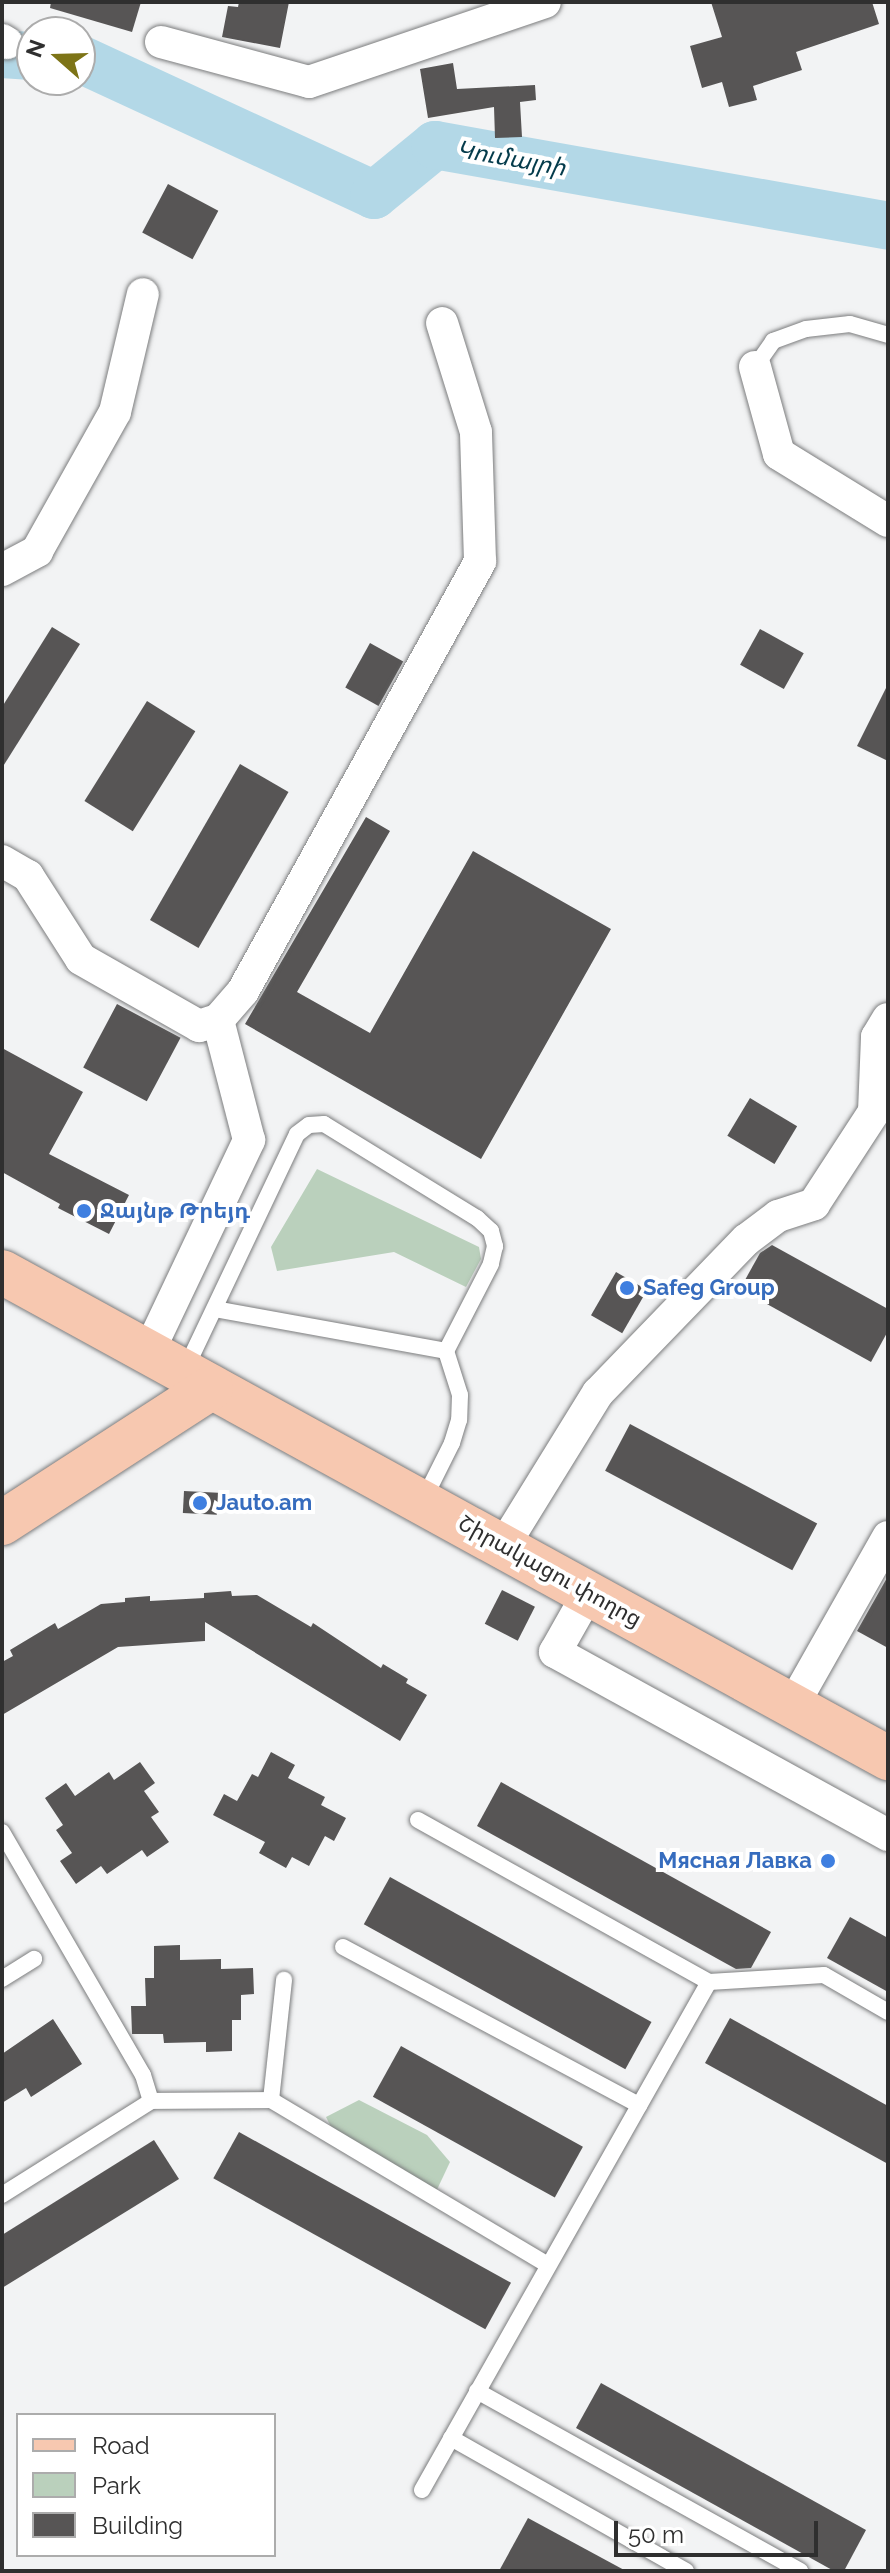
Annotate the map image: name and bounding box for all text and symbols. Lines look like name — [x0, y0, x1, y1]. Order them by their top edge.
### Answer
north arrow — [16, 16, 96, 96]
text: N — [20, 36, 50, 61]
water label: Կումայրի — [454, 134, 568, 182]
place label: Ջայնթ Թրեյդ — [100, 1198, 250, 1224]
marker: Ջայնթ Թրեյդ — [75, 1202, 93, 1220]
place label: Safeg Group — [643, 1275, 775, 1301]
marker: Safeg Group — [618, 1279, 636, 1297]
place label: Jauto.am — [216, 1490, 312, 1516]
marker: Jauto.am — [191, 1494, 209, 1512]
street label: Շիրակացու փողոց — [454, 1510, 646, 1632]
place label: Мясная Лавка — [658, 1848, 812, 1874]
marker: Мясная Лавка — [819, 1852, 837, 1870]
legend — [16, 2413, 276, 2557]
text: Road — [92, 2431, 150, 2460]
text: Park — [92, 2471, 141, 2500]
scale bar — [618, 2505, 822, 2555]
text: Building — [92, 2511, 183, 2540]
text: 50 m — [628, 2520, 684, 2549]

